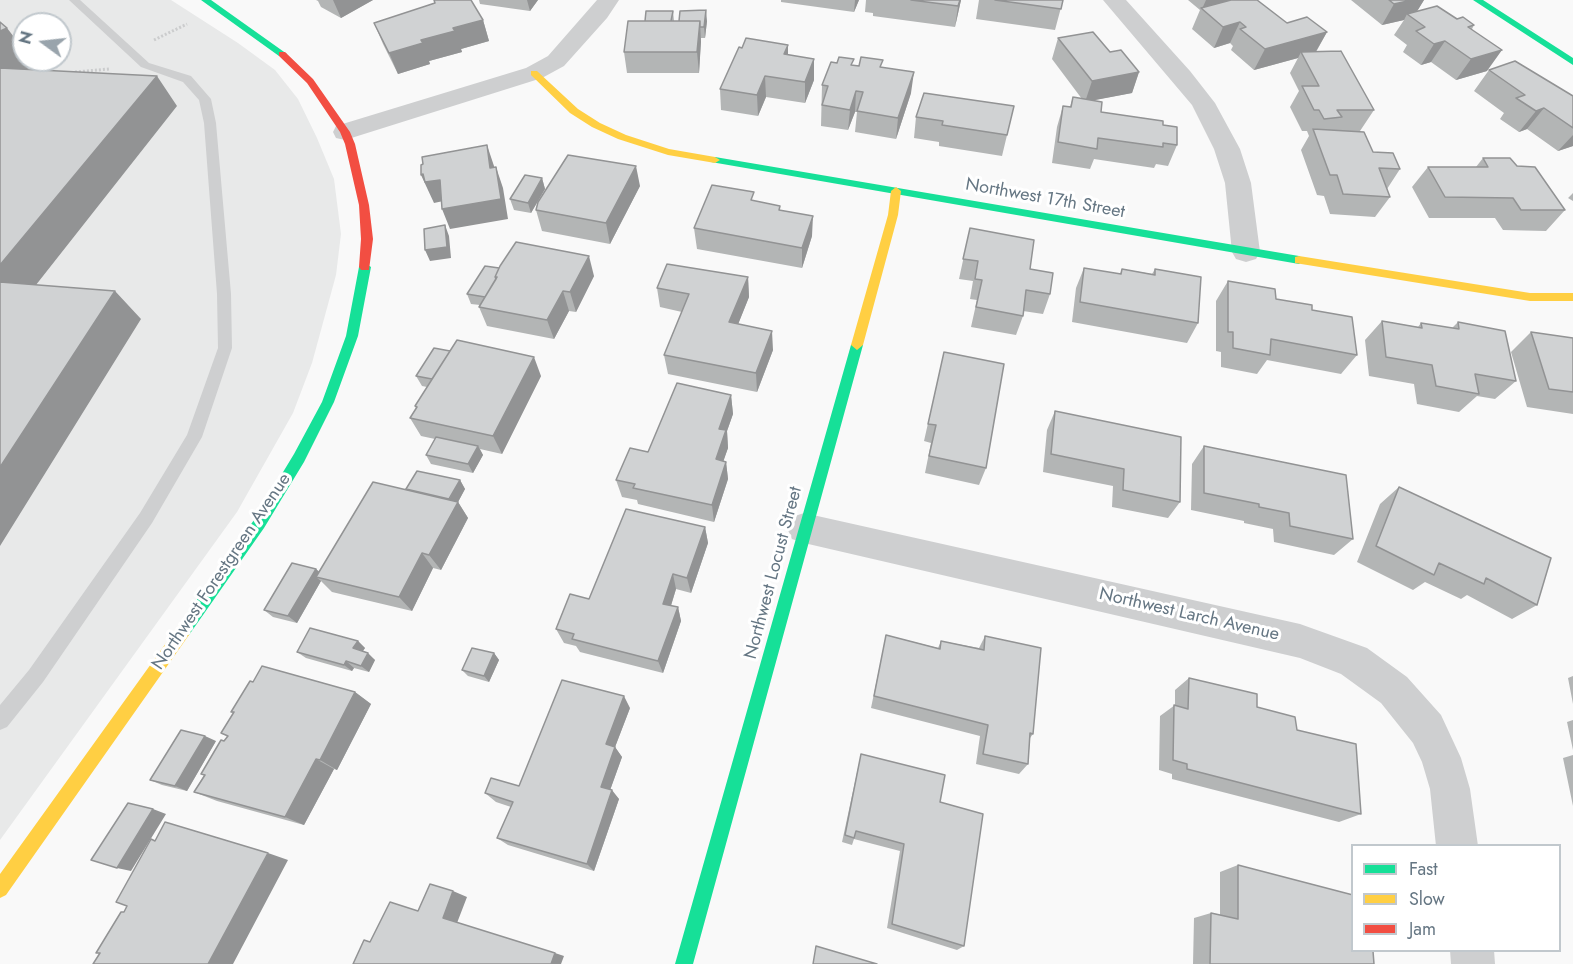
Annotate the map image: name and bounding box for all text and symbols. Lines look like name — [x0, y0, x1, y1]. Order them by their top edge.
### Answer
north arrow — [12, 12, 72, 72]
text: N — [13, 29, 39, 47]
street label: Northwest 17th Street — [964, 174, 1126, 224]
street label: Northwest Forestgreen Avenue — [148, 470, 296, 674]
street label: Northwest Locust Street — [741, 484, 807, 662]
street label: Northwest Larch Avenue — [1097, 584, 1281, 646]
legend — [1351, 844, 1561, 952]
text: Fast — [1409, 856, 1438, 882]
text: Slow — [1409, 886, 1445, 912]
text: Jam — [1409, 916, 1436, 942]

